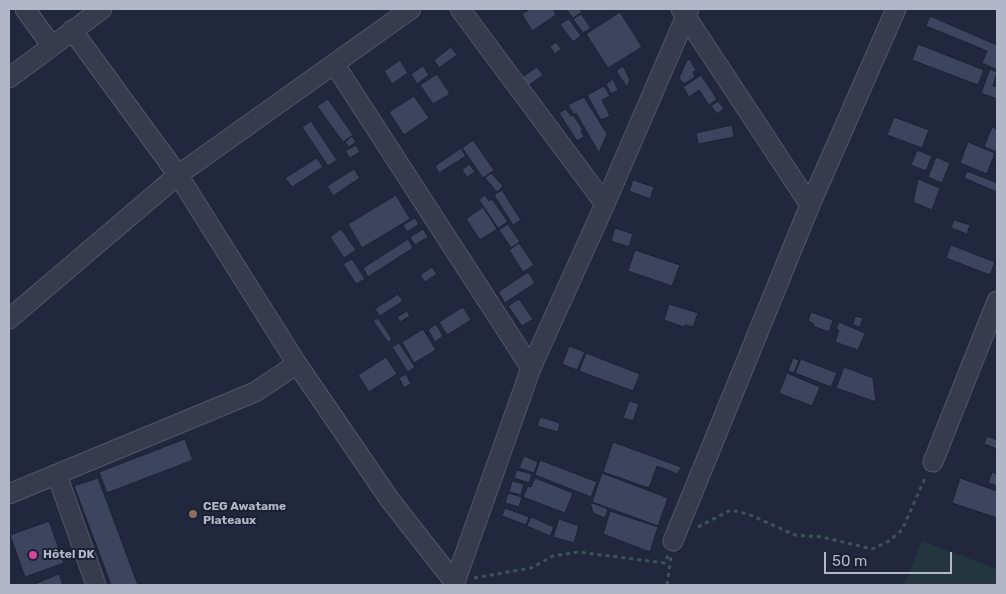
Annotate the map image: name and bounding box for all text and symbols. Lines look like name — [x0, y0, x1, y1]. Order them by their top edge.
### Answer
place label: CEG Awatame Plateaux — [203, 500, 286, 528]
marker: CEG Awatame Plateaux — [187, 508, 199, 520]
scale bar — [826, 542, 954, 574]
place label: Hôtel DK — [43, 548, 95, 562]
marker: Hôtel DK — [27, 549, 39, 561]
text: 50 m — [832, 552, 867, 570]

